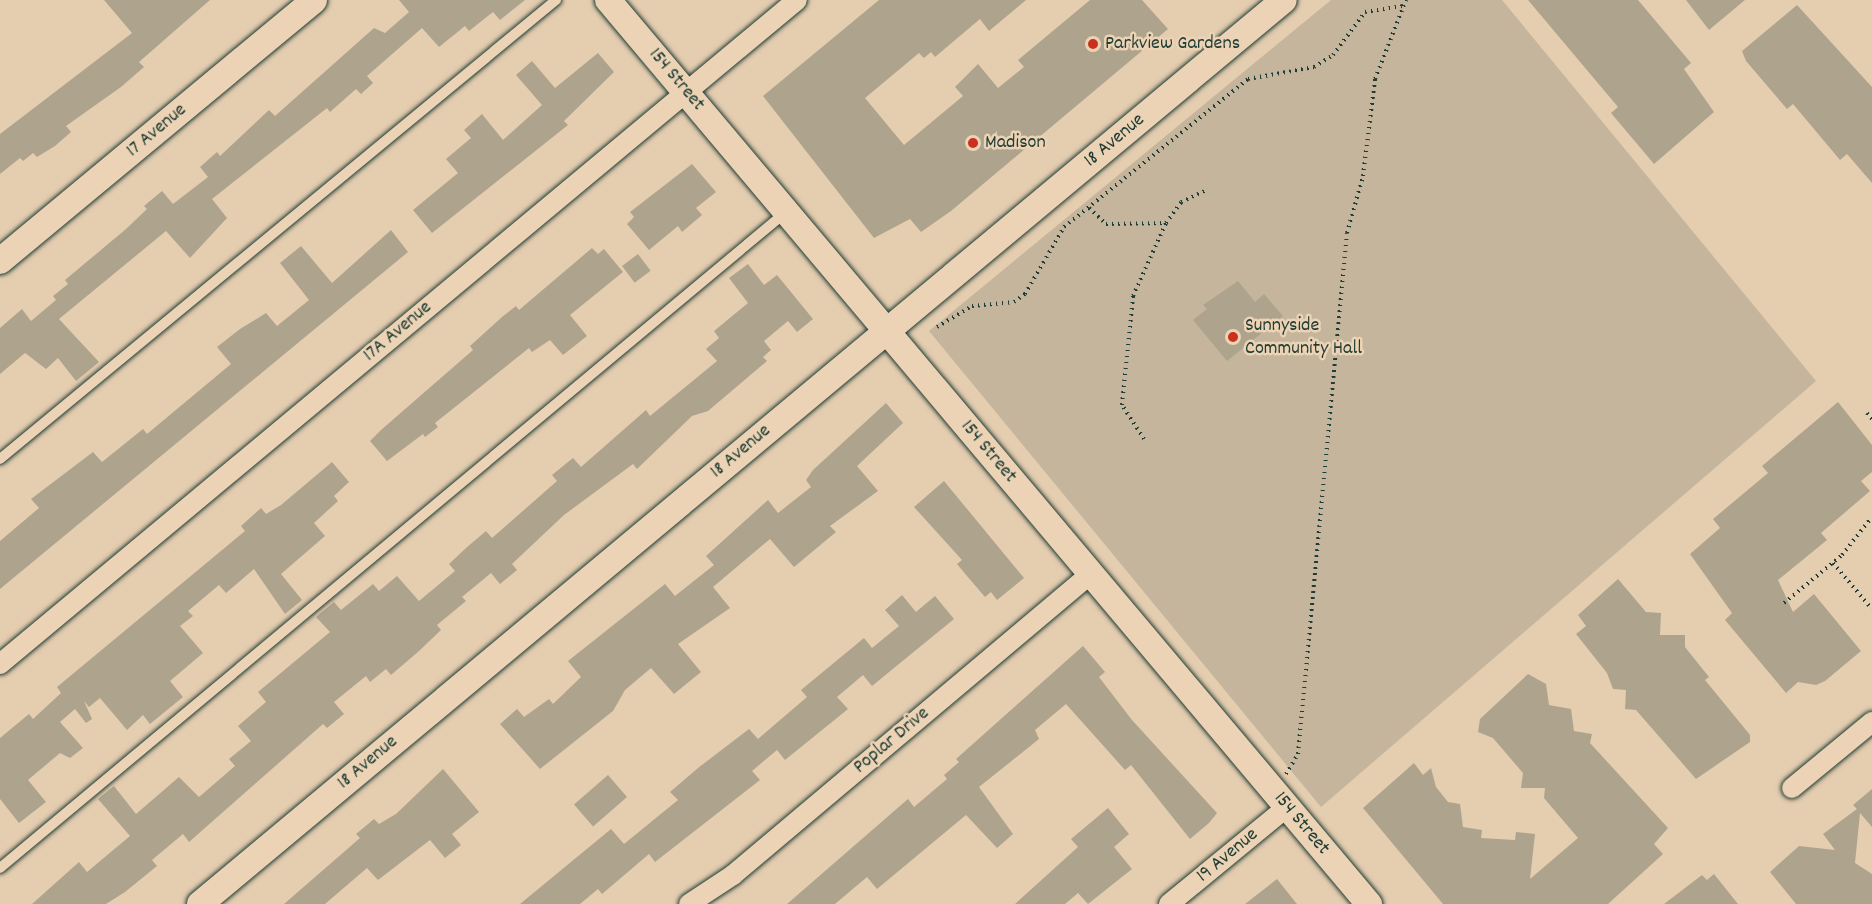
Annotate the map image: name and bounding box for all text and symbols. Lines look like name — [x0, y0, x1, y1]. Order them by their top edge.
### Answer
place label: Parkview Gardens — [1105, 32, 1240, 56]
marker: Parkview Gardens — [1086, 37, 1100, 51]
street label: 154 Street — [643, 44, 709, 116]
street label: 17 Avenue — [122, 99, 192, 163]
street label: 18 Avenue — [1080, 109, 1150, 173]
place label: Madison — [985, 131, 1046, 155]
marker: Madison — [966, 136, 980, 150]
street label: 17A Avenue — [359, 296, 437, 368]
place label: Sunnyside Community Hall — [1245, 314, 1362, 361]
marker: Sunnyside Community Hall — [1226, 330, 1240, 344]
street label: 154 Street — [955, 416, 1021, 488]
street label: 18 Avenue — [706, 420, 776, 484]
street label: Poplar Drive — [849, 702, 935, 780]
street label: 18 Avenue — [333, 731, 403, 795]
street label: 154 Street — [1268, 788, 1334, 860]
street label: 19 Avenue — [1192, 823, 1264, 889]

